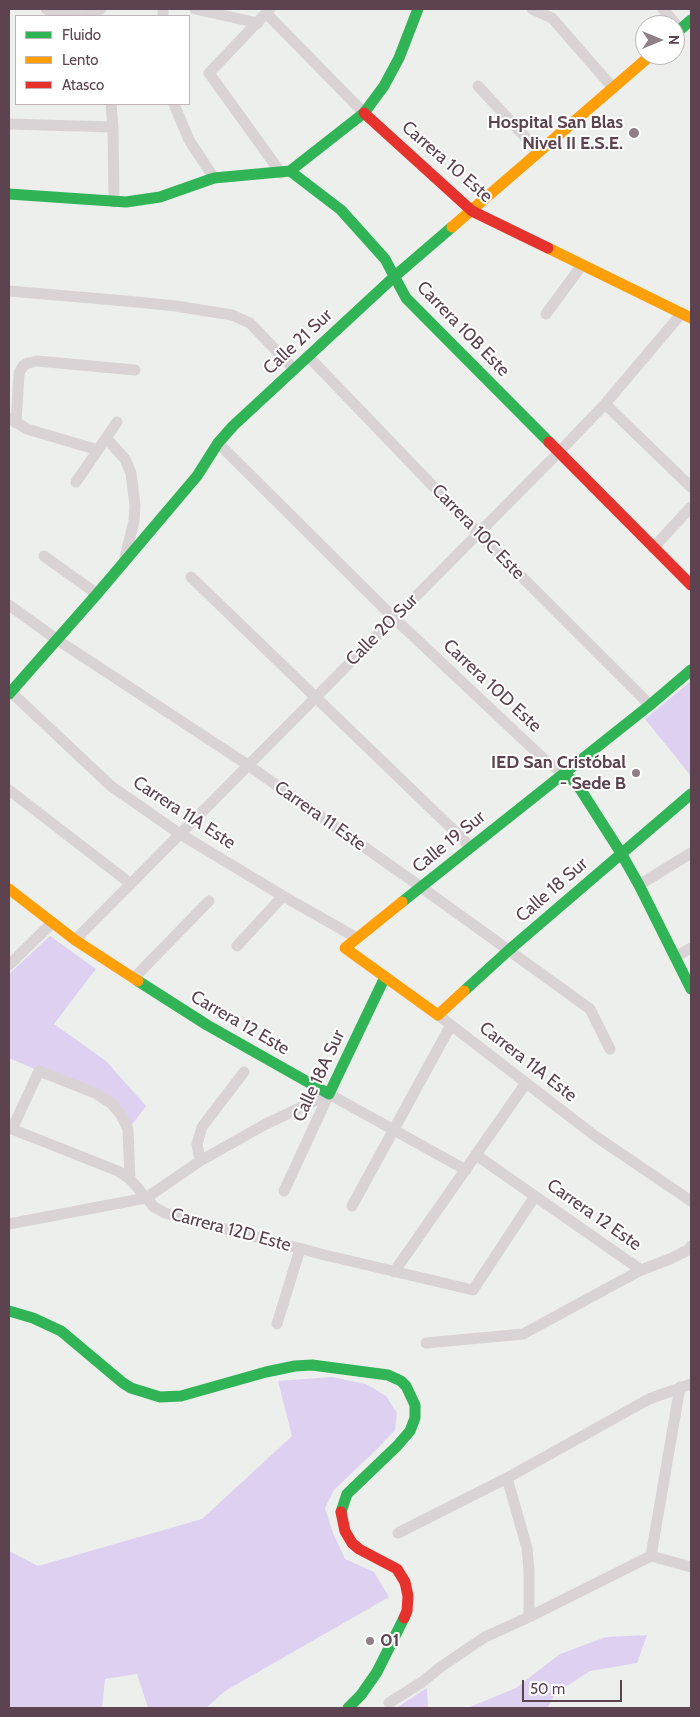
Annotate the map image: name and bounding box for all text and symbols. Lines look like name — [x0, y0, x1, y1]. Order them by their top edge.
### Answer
legend — [15, 15, 190, 105]
north arrow — [635, 15, 685, 65]
text: Fluido — [62, 26, 101, 44]
text: N — [665, 35, 683, 45]
text: Lento — [62, 51, 99, 69]
text: Atasco — [62, 76, 104, 94]
place label: Hospital San Blas Nivel II E.S.E. — [488, 112, 623, 154]
street label: Carrera 10 Este — [397, 117, 497, 207]
marker: Hospital San Blas Nivel II E.S.E. — [627, 126, 641, 140]
street label: Carrera 10B Este — [412, 277, 514, 381]
street label: Calle 21 Sur — [259, 305, 337, 379]
street label: Carrera 10C Este — [427, 480, 529, 584]
street label: Calle 20 Sur — [341, 589, 423, 671]
street label: Carrera 10D Este — [438, 635, 546, 737]
place label: IED San Cristóbal - Sede B — [491, 752, 626, 794]
marker: IED San Cristóbal - Sede B — [630, 767, 642, 779]
street label: Carrera 11A Este — [129, 772, 239, 854]
street label: Carrera 11 Este — [270, 777, 370, 855]
street label: Calle 19 Sur — [408, 806, 490, 878]
street label: Calle 18 Sur — [512, 853, 592, 927]
street label: Carrera 12 Este — [187, 986, 293, 1060]
street label: Carrera 11A Este — [475, 1017, 581, 1107]
street label: Calle 18A Sur — [288, 1027, 350, 1125]
street label: Carrera 12 Este — [543, 1175, 645, 1255]
street label: Carrera 12D Este — [169, 1204, 293, 1256]
place label: 01 — [380, 1630, 399, 1652]
marker: 01 — [364, 1635, 376, 1647]
scale bar — [525, 1670, 625, 1702]
text: 50 m — [530, 1680, 565, 1698]

